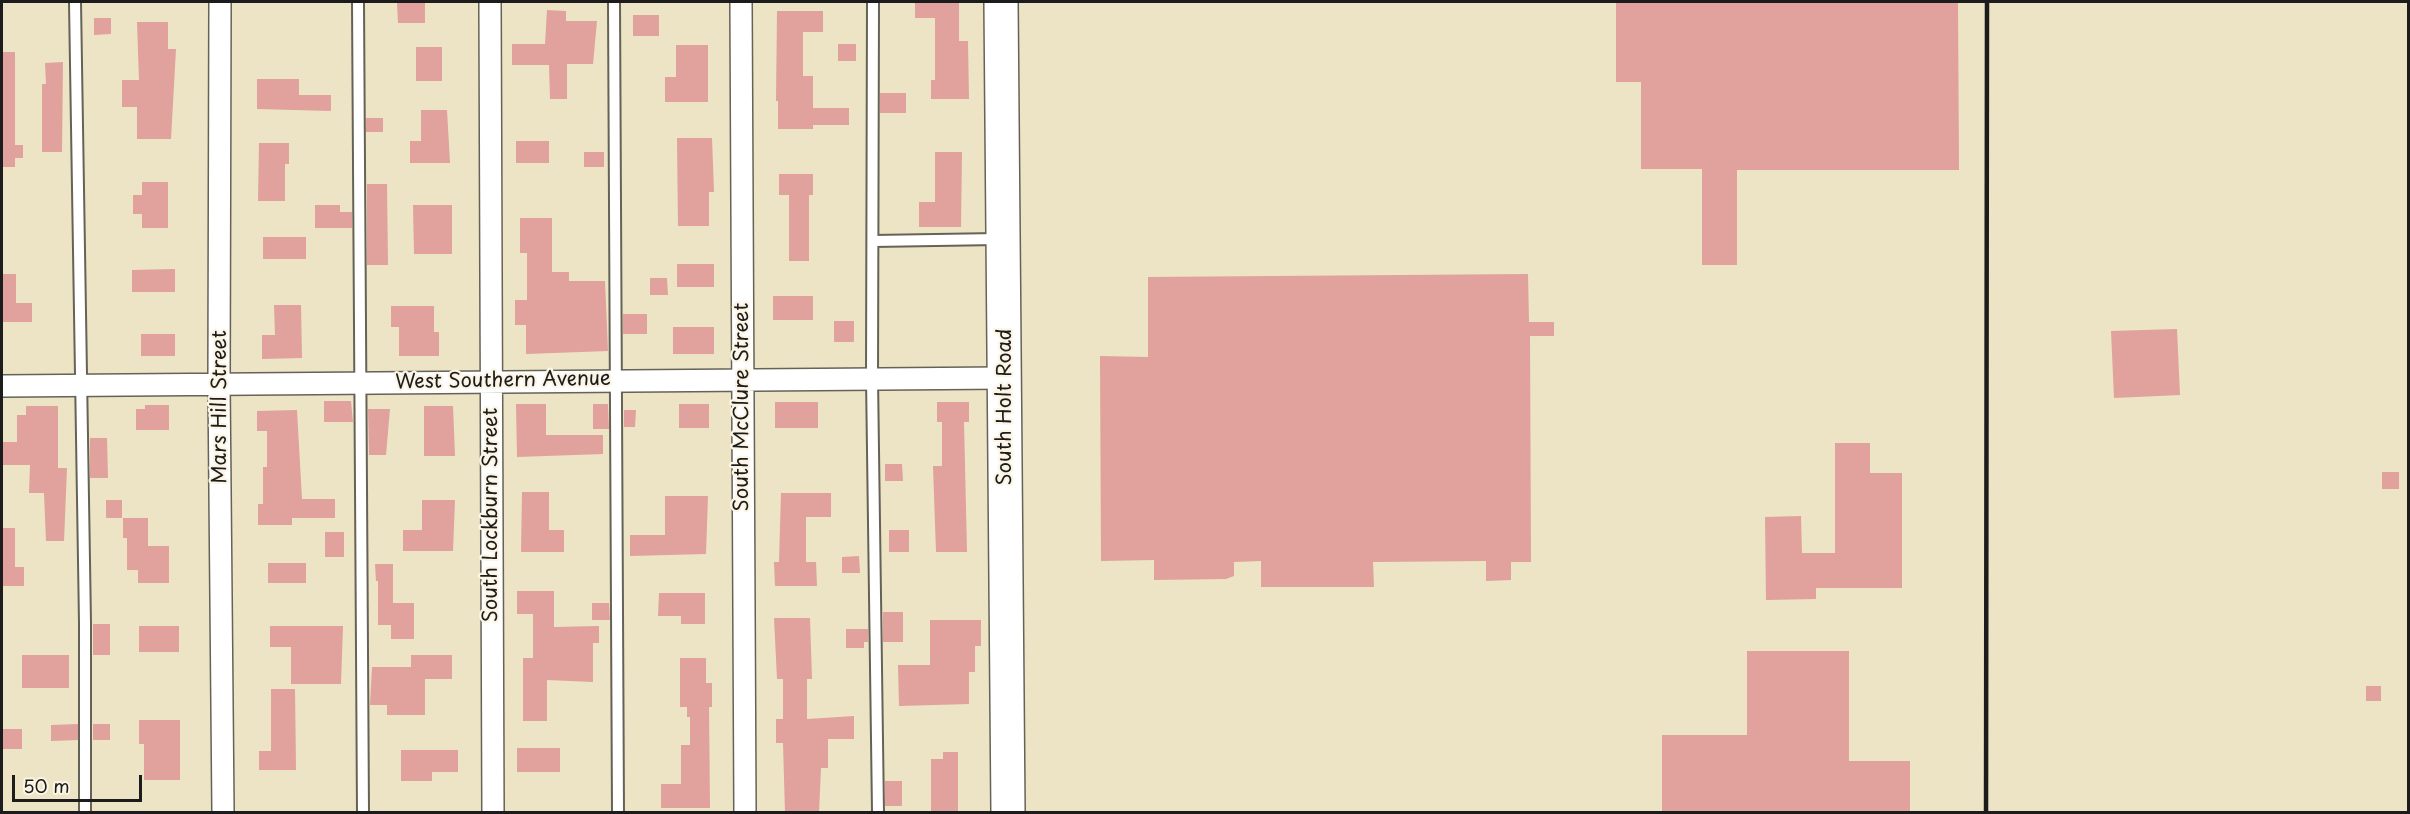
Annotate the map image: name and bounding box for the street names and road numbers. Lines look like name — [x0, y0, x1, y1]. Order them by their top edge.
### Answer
street label: South McClure Street — [730, 303, 754, 511]
street label: South Holt Road — [993, 328, 1017, 486]
street label: Mars Hill Street — [208, 330, 232, 484]
street label: West Southern Avenue — [395, 367, 611, 395]
street label: South Lockburn Street — [479, 408, 503, 622]

